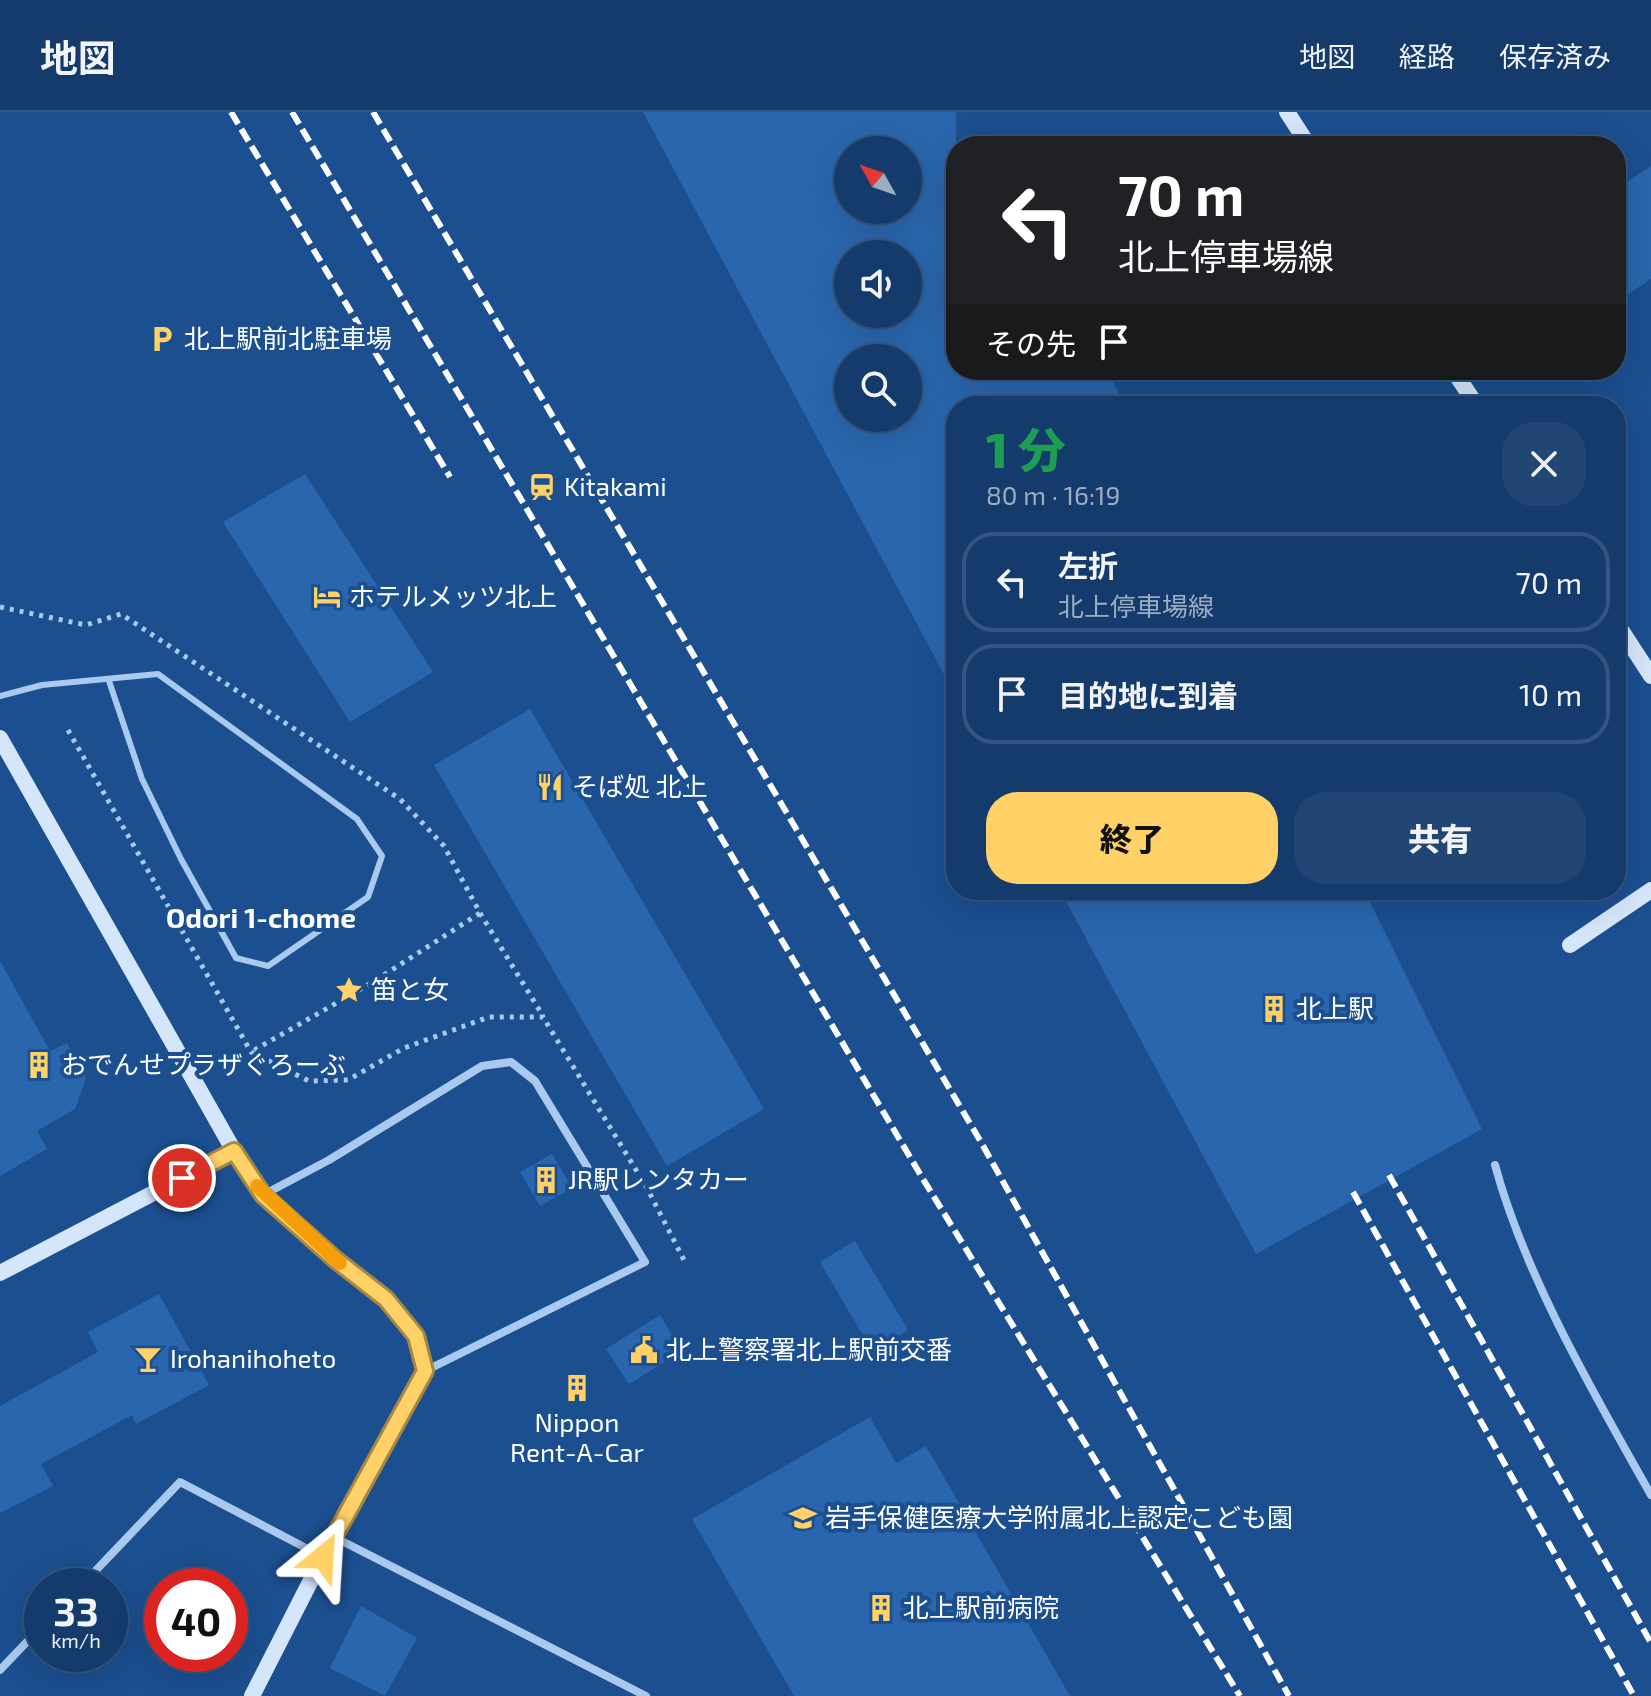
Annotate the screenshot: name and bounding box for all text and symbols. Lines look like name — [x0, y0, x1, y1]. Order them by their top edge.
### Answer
text: 地図 — [40, 34, 116, 80]
text: 地図 — [1299, 39, 1355, 73]
text: 経路 — [1399, 39, 1455, 73]
text: 保存済み — [1499, 39, 1611, 73]
north arrow — [834, 136, 922, 224]
map controls — [834, 136, 922, 432]
text: 70 m — [1118, 160, 1244, 227]
icon: left — [986, 168, 1090, 272]
text: 北上停車場線 — [1118, 234, 1334, 277]
button: sound — [834, 240, 922, 328]
icon: arrive — [1092, 320, 1136, 364]
place label: 北上駅前北駐車場 — [184, 322, 392, 353]
parking icon: 北上駅前北駐車場 — [147, 324, 177, 354]
text: その先 — [986, 325, 1076, 361]
button: search — [834, 344, 922, 432]
text: 1 分 — [986, 420, 1066, 478]
button: close — [1502, 422, 1586, 506]
place label: Kitakami — [564, 470, 667, 501]
station icon: Kitakami — [527, 472, 557, 502]
text: 80 m · 16:19 — [986, 479, 1120, 510]
text: 左折 — [1058, 547, 1118, 583]
icon: left — [990, 560, 1034, 604]
text: 70 m — [1516, 564, 1582, 600]
place label: ホテルメッツ北上 — [349, 580, 557, 611]
hotel icon: ホテルメッツ北上 — [312, 582, 342, 612]
text: 北上停車場線 — [1058, 590, 1214, 621]
icon: arrive — [990, 672, 1034, 716]
text: 10 m — [1519, 676, 1582, 712]
text: 目的地に到着 — [1058, 677, 1238, 713]
place label: そば処 北上 — [572, 770, 708, 801]
restaurant icon: そば処 北上 — [535, 772, 565, 802]
button: 終了 — [986, 792, 1278, 884]
button: 共有 — [1294, 792, 1586, 884]
district label: Odori 1-chome — [166, 900, 356, 934]
place label: 笛と女 — [371, 973, 449, 1004]
place icon: 笛と女 — [334, 975, 364, 1005]
place label: 北上駅 — [1296, 992, 1374, 1023]
building icon: 北上駅 — [1259, 994, 1289, 1024]
place label: おでんせプラザぐろーぶ — [61, 1048, 346, 1079]
building icon: おでんせプラザぐろーぶ — [24, 1050, 54, 1080]
pin — [148, 1144, 216, 1212]
icon: arrive — [160, 1156, 204, 1200]
place label: JR駅レンタカー — [568, 1163, 749, 1194]
building icon: JR駅レンタカー — [531, 1165, 561, 1195]
place label: 北上警察署北上駅前交番 — [666, 1333, 952, 1364]
public building icon: 北上警察署北上駅前交番 — [629, 1335, 659, 1365]
place label: Irohanihoheto — [170, 1342, 336, 1373]
bar icon: Irohanihoheto — [133, 1344, 163, 1374]
building icon: Nippon Rent-A-Car — [562, 1373, 592, 1403]
place label: Nippon Rent-A-Car — [510, 1406, 644, 1467]
place label: 岩手保健医療大学附属北上認定こども園 — [825, 1501, 1293, 1532]
school or university icon: 岩手保健医療大学附属北上認定こども園 — [788, 1503, 818, 1533]
position arrow — [281, 1515, 365, 1599]
speed limit sign: 40 — [144, 1568, 248, 1672]
text: 33 — [53, 1586, 99, 1634]
place label: 北上駅前病院 — [903, 1591, 1059, 1622]
building icon: 北上駅前病院 — [866, 1593, 896, 1623]
text: km/h — [51, 1628, 101, 1652]

